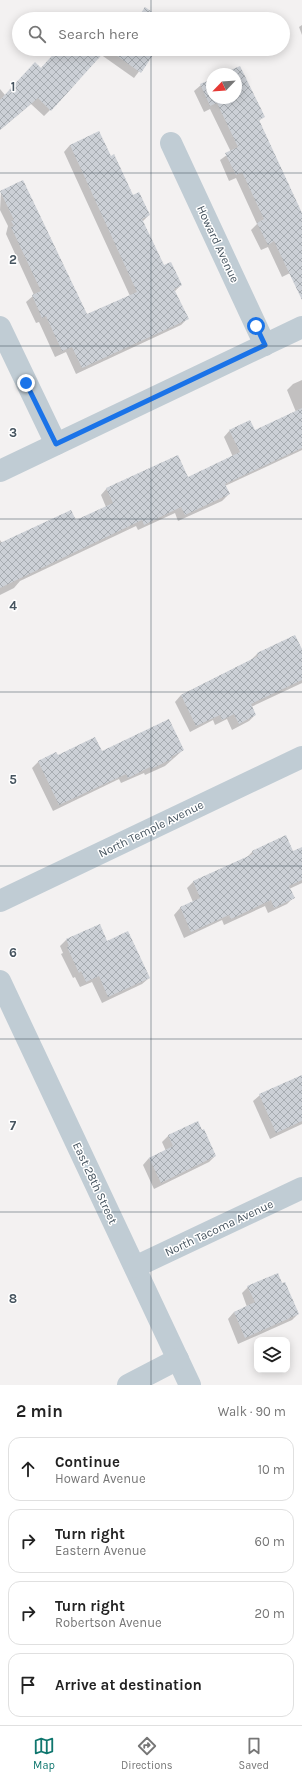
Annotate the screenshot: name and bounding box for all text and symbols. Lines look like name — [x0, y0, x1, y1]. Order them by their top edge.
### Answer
search box — [12, 12, 290, 56]
icon: search — [26, 23, 48, 45]
text: Search here — [58, 25, 139, 43]
north arrow — [206, 68, 242, 104]
text: 1 — [11, 79, 15, 94]
street label: Howard Avenue — [194, 203, 242, 285]
text: 2 — [9, 252, 17, 267]
route start — [247, 317, 265, 335]
route end — [17, 374, 35, 392]
text: 3 — [9, 425, 17, 440]
text: 4 — [9, 598, 17, 613]
text: 5 — [9, 772, 17, 787]
street label: North Temple Avenue — [96, 797, 206, 861]
text: 6 — [9, 945, 17, 960]
text: 7 — [10, 1118, 17, 1133]
street label: East 28th Street — [70, 1140, 120, 1227]
street label: North Tacoma Avenue — [162, 1197, 276, 1259]
text: 8 — [9, 1291, 17, 1306]
map controls — [254, 1337, 290, 1373]
button: layers — [254, 1337, 290, 1373]
text: 2 min — [16, 1401, 63, 1421]
text: Walk · 90 m — [218, 1404, 286, 1419]
text: Continue — [55, 1453, 120, 1471]
icon: ahead — [17, 1458, 39, 1480]
text: 10 m — [258, 1462, 285, 1477]
text: Howard Avenue — [55, 1471, 146, 1486]
text: Turn right — [55, 1525, 125, 1543]
icon: right — [17, 1530, 39, 1552]
text: 60 m — [255, 1534, 285, 1549]
text: Eastern Avenue — [55, 1543, 146, 1558]
text: Turn right — [55, 1597, 125, 1615]
icon: right — [17, 1602, 39, 1624]
text: 20 m — [255, 1606, 285, 1621]
text: Robertson Avenue — [55, 1615, 162, 1630]
icon: arrive — [17, 1674, 39, 1696]
text: Arrive at destination — [55, 1676, 202, 1694]
tab: Map — [33, 1735, 55, 1772]
tab: Directions — [121, 1735, 173, 1772]
tab: Saved — [239, 1735, 269, 1772]

